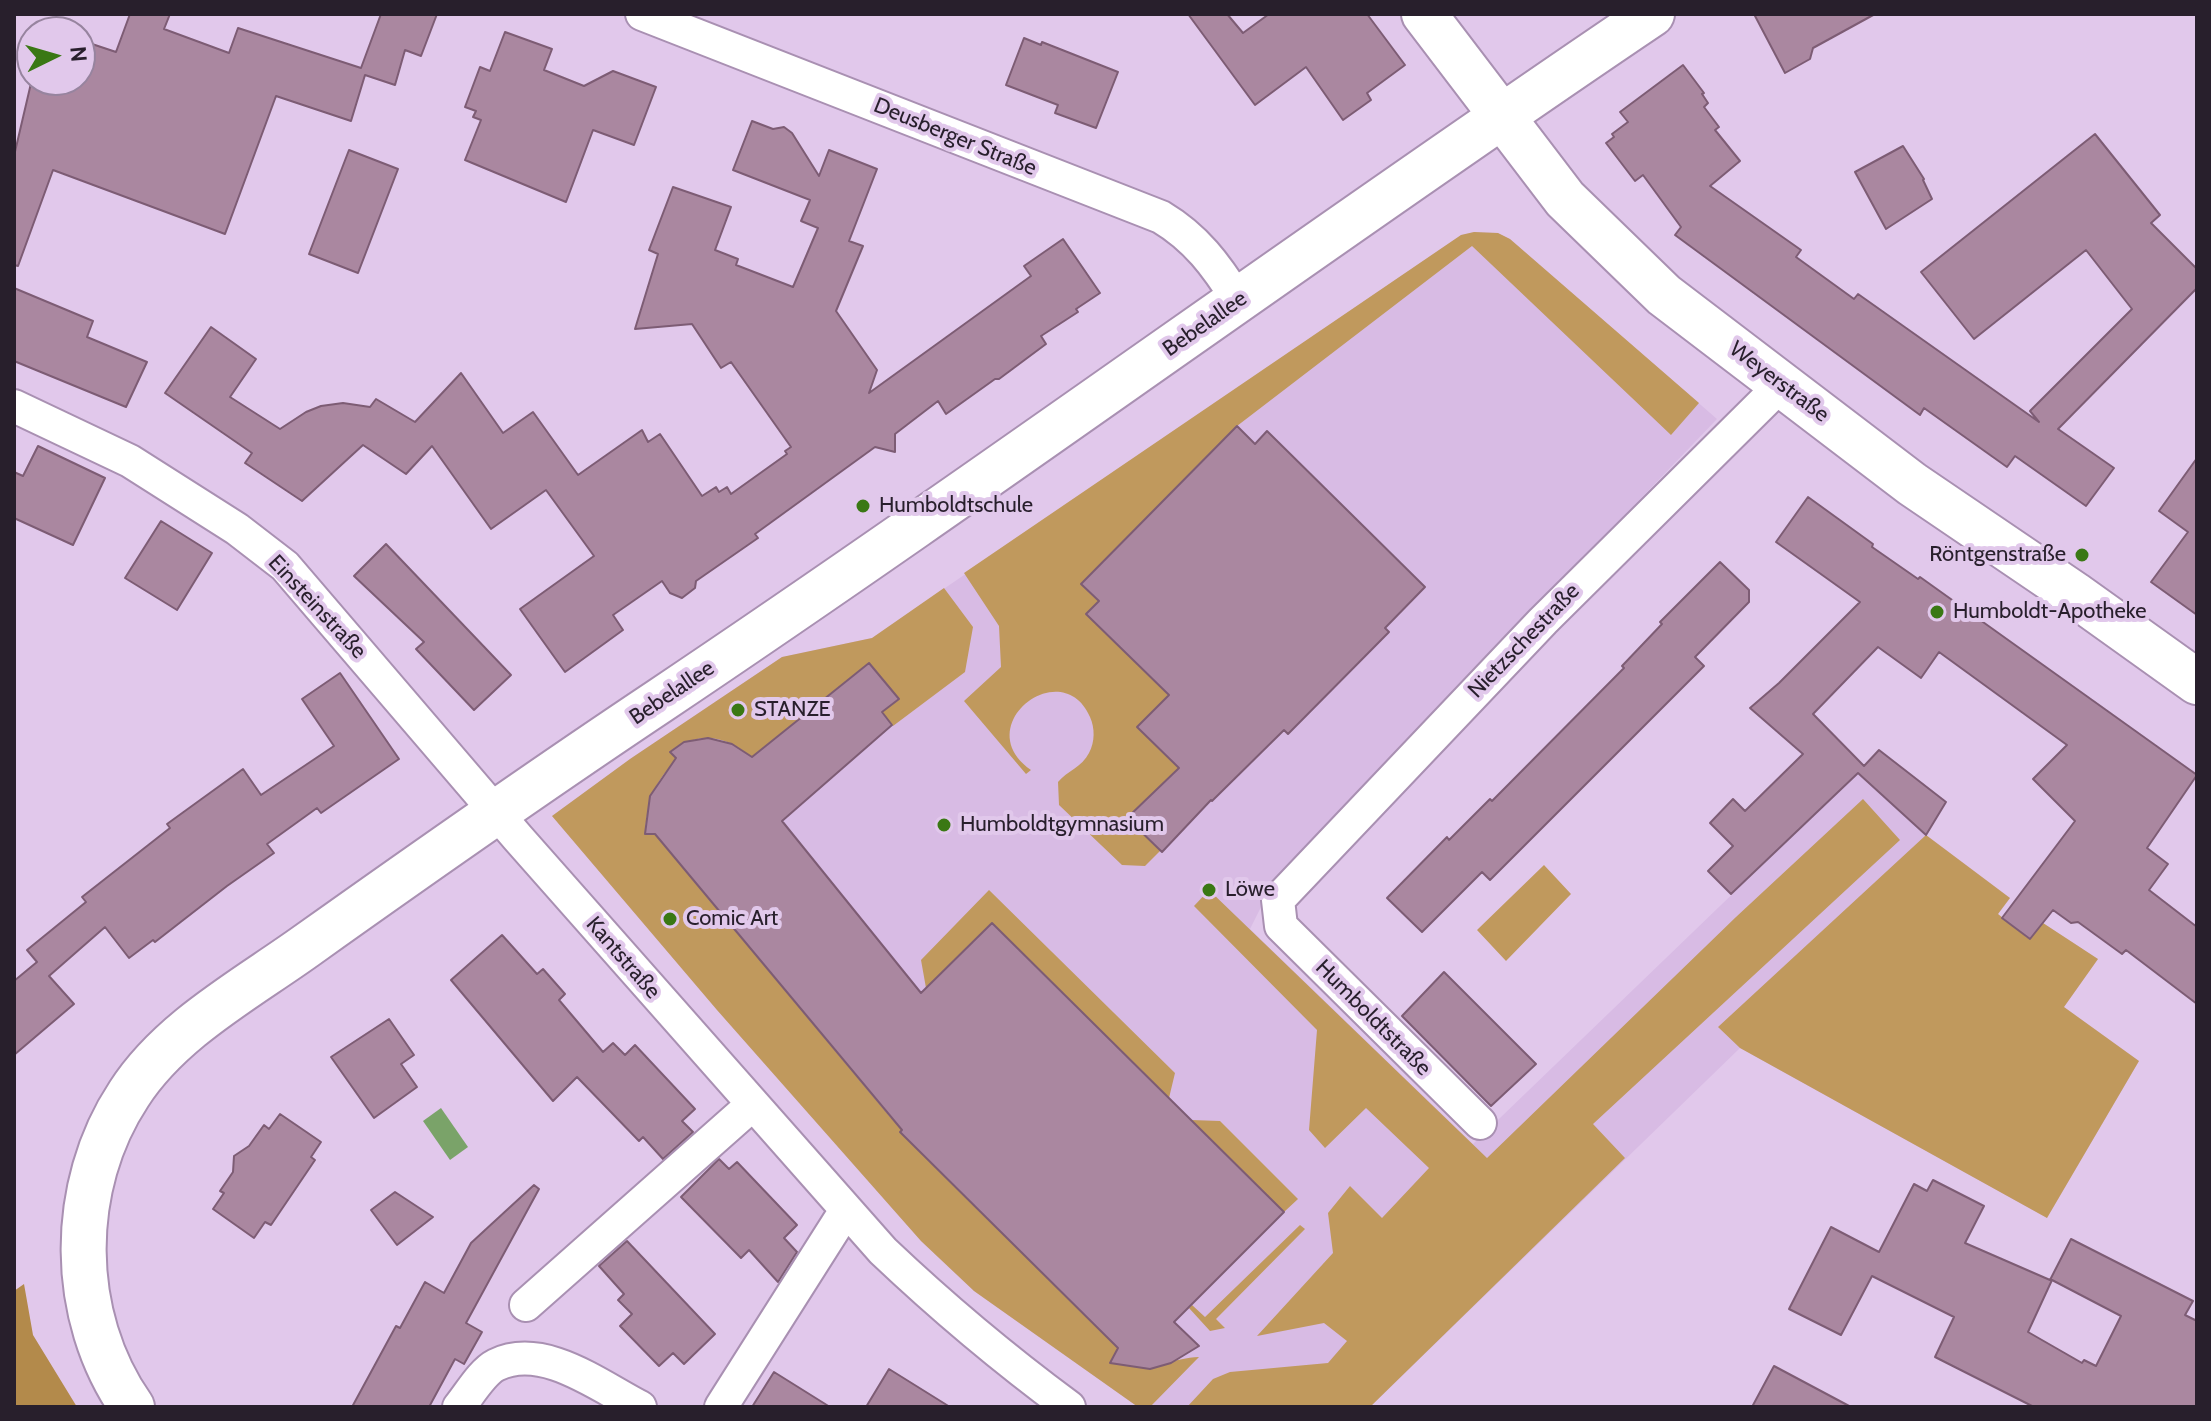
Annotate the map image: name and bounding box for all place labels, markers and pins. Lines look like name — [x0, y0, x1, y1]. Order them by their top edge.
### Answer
place label: Humboldtschule — [879, 493, 1033, 519]
marker: Humboldtschule — [854, 497, 872, 515]
place label: Röntgenstraße — [1929, 542, 2066, 568]
marker: Röntgenstraße — [2073, 546, 2091, 564]
place label: Humboldt-Apotheke — [1953, 599, 2146, 625]
marker: Humboldt-Apotheke — [1928, 603, 1946, 621]
place label: STANZE — [754, 697, 831, 723]
marker: STANZE — [729, 701, 747, 719]
place label: Humboldtgymnasium — [960, 812, 1164, 838]
marker: Humboldtgymnasium — [935, 816, 953, 834]
place label: Löwe — [1225, 877, 1275, 903]
marker: Löwe — [1200, 881, 1218, 899]
place label: Comic Art — [686, 906, 778, 932]
marker: Comic Art — [661, 910, 679, 928]

